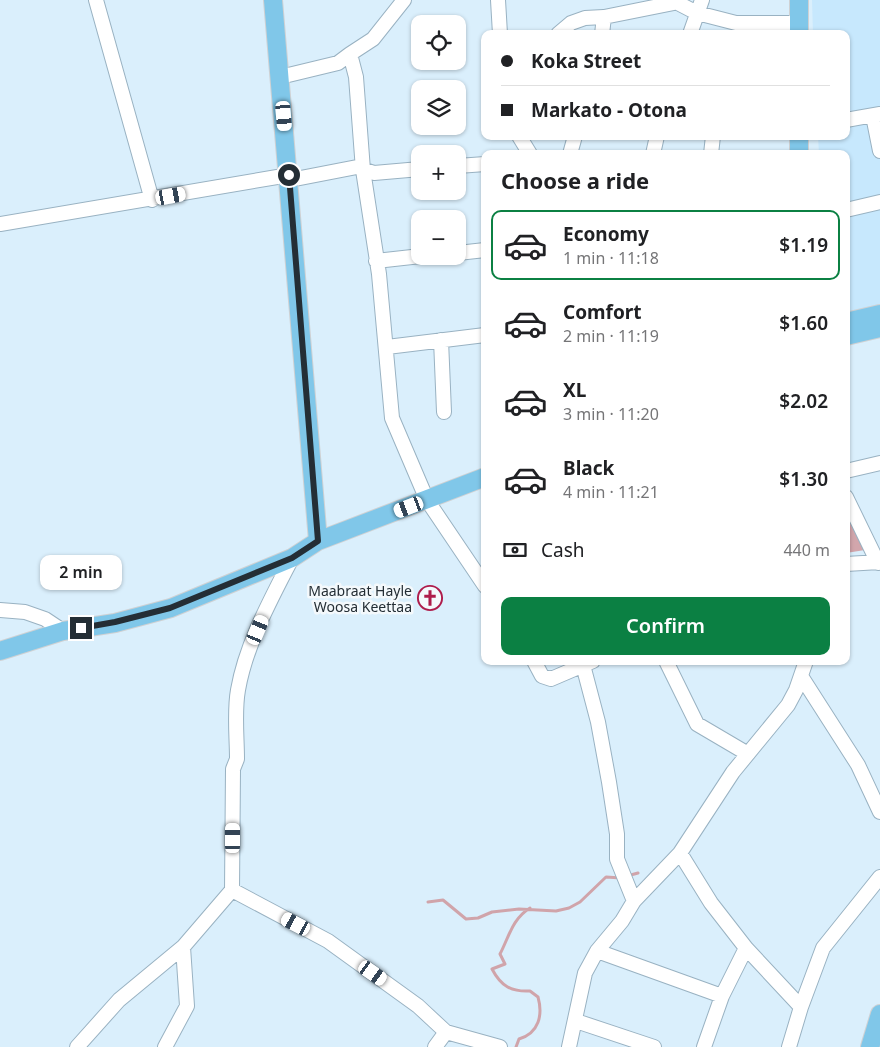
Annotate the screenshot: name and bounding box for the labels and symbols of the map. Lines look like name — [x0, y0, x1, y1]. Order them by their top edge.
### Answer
car — [275, 100, 292, 132]
route start — [278, 164, 300, 186]
car — [154, 186, 187, 206]
car — [392, 495, 425, 519]
callout: 2 min — [40, 556, 122, 590]
place label: Maabraat Hayle Woosa Keettaa — [308, 581, 412, 616]
church icon: Maabraat Hayle Woosa Keettaa — [417, 585, 443, 611]
car — [245, 613, 270, 647]
route end — [70, 617, 92, 639]
car — [225, 823, 240, 853]
car — [279, 910, 312, 938]
car — [356, 958, 389, 988]

